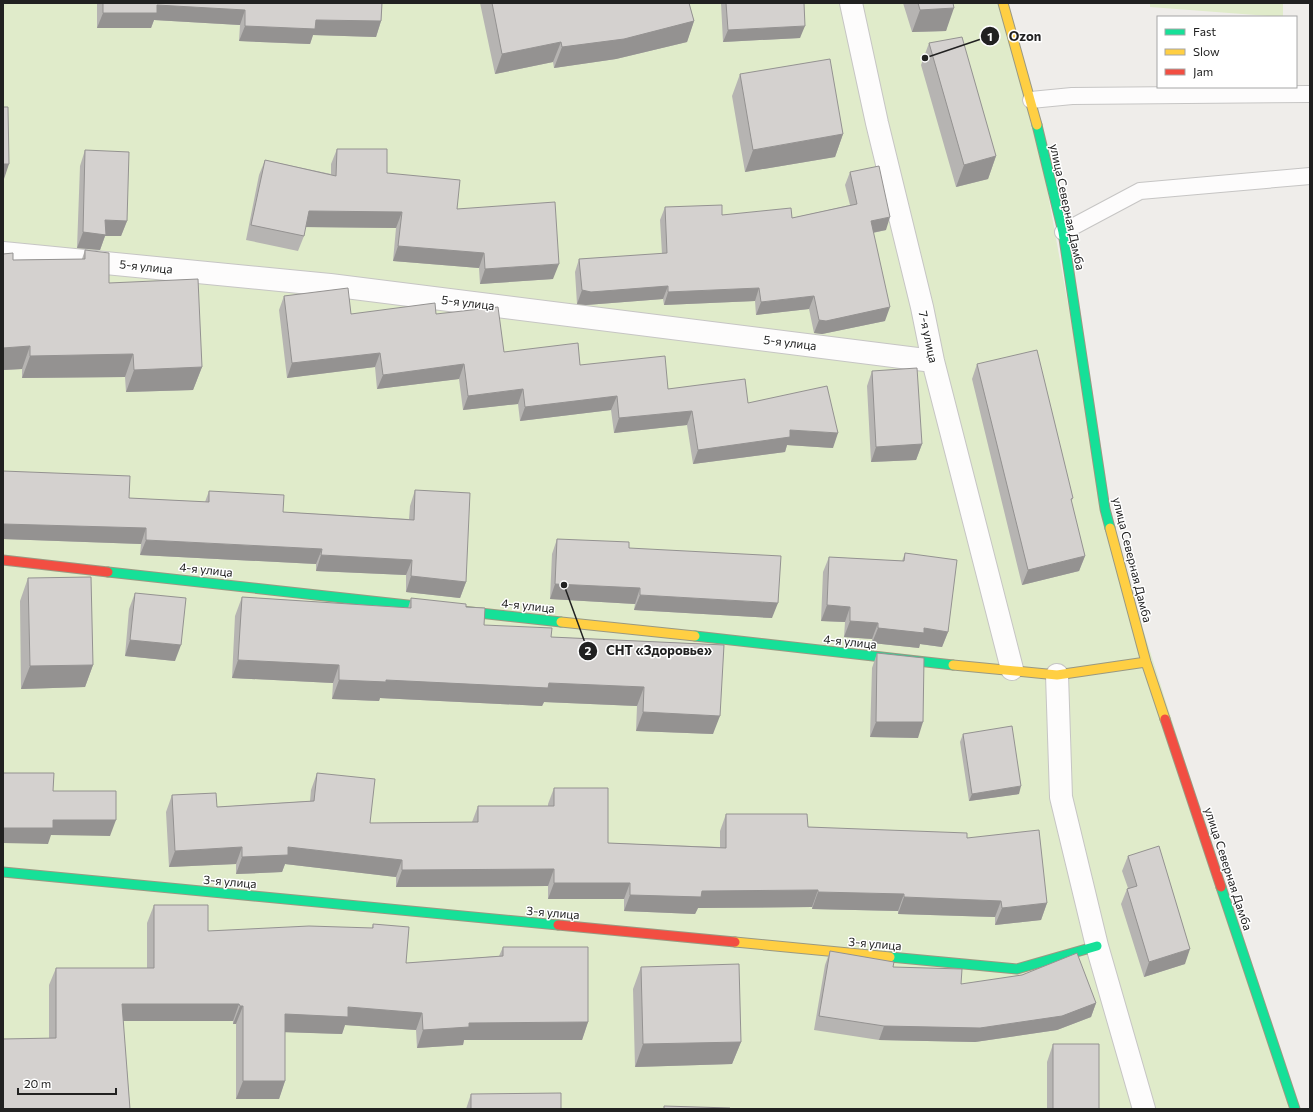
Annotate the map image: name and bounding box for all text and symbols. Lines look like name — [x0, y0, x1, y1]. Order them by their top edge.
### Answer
legend — [1157, 16, 1297, 88]
callout: Ozon — [980, 24, 1049, 49]
text: Fast — [1193, 24, 1216, 38]
text: Ozon — [1009, 28, 1041, 44]
text: 1 — [987, 29, 993, 43]
text: Slow — [1193, 44, 1220, 58]
text: Jam — [1193, 64, 1213, 79]
street label: улица Северная Дамба — [1048, 142, 1088, 271]
street label: 5-я улица — [119, 256, 173, 276]
street label: 5-я улица — [441, 292, 495, 312]
street label: 7-я улица — [917, 309, 941, 364]
street label: 5-я улица — [763, 332, 817, 352]
street label: улица Северная Дамба — [1111, 496, 1155, 624]
street label: 4-я улица — [179, 559, 234, 579]
street label: 4-я улица — [501, 595, 556, 615]
street label: 4-я улица — [823, 631, 878, 651]
callout: СНТ «Здоровье» — [578, 638, 720, 663]
text: СНТ «Здоровье» — [606, 642, 713, 658]
text: 2 — [585, 643, 592, 657]
street label: улица Северная Дамба — [1202, 805, 1255, 932]
street label: 3-я улица — [203, 872, 257, 890]
street label: 3-я улица — [526, 903, 580, 921]
street label: 3-я улица — [848, 934, 902, 952]
scale bar — [18, 1070, 116, 1096]
text: 20 m — [24, 1076, 51, 1090]

